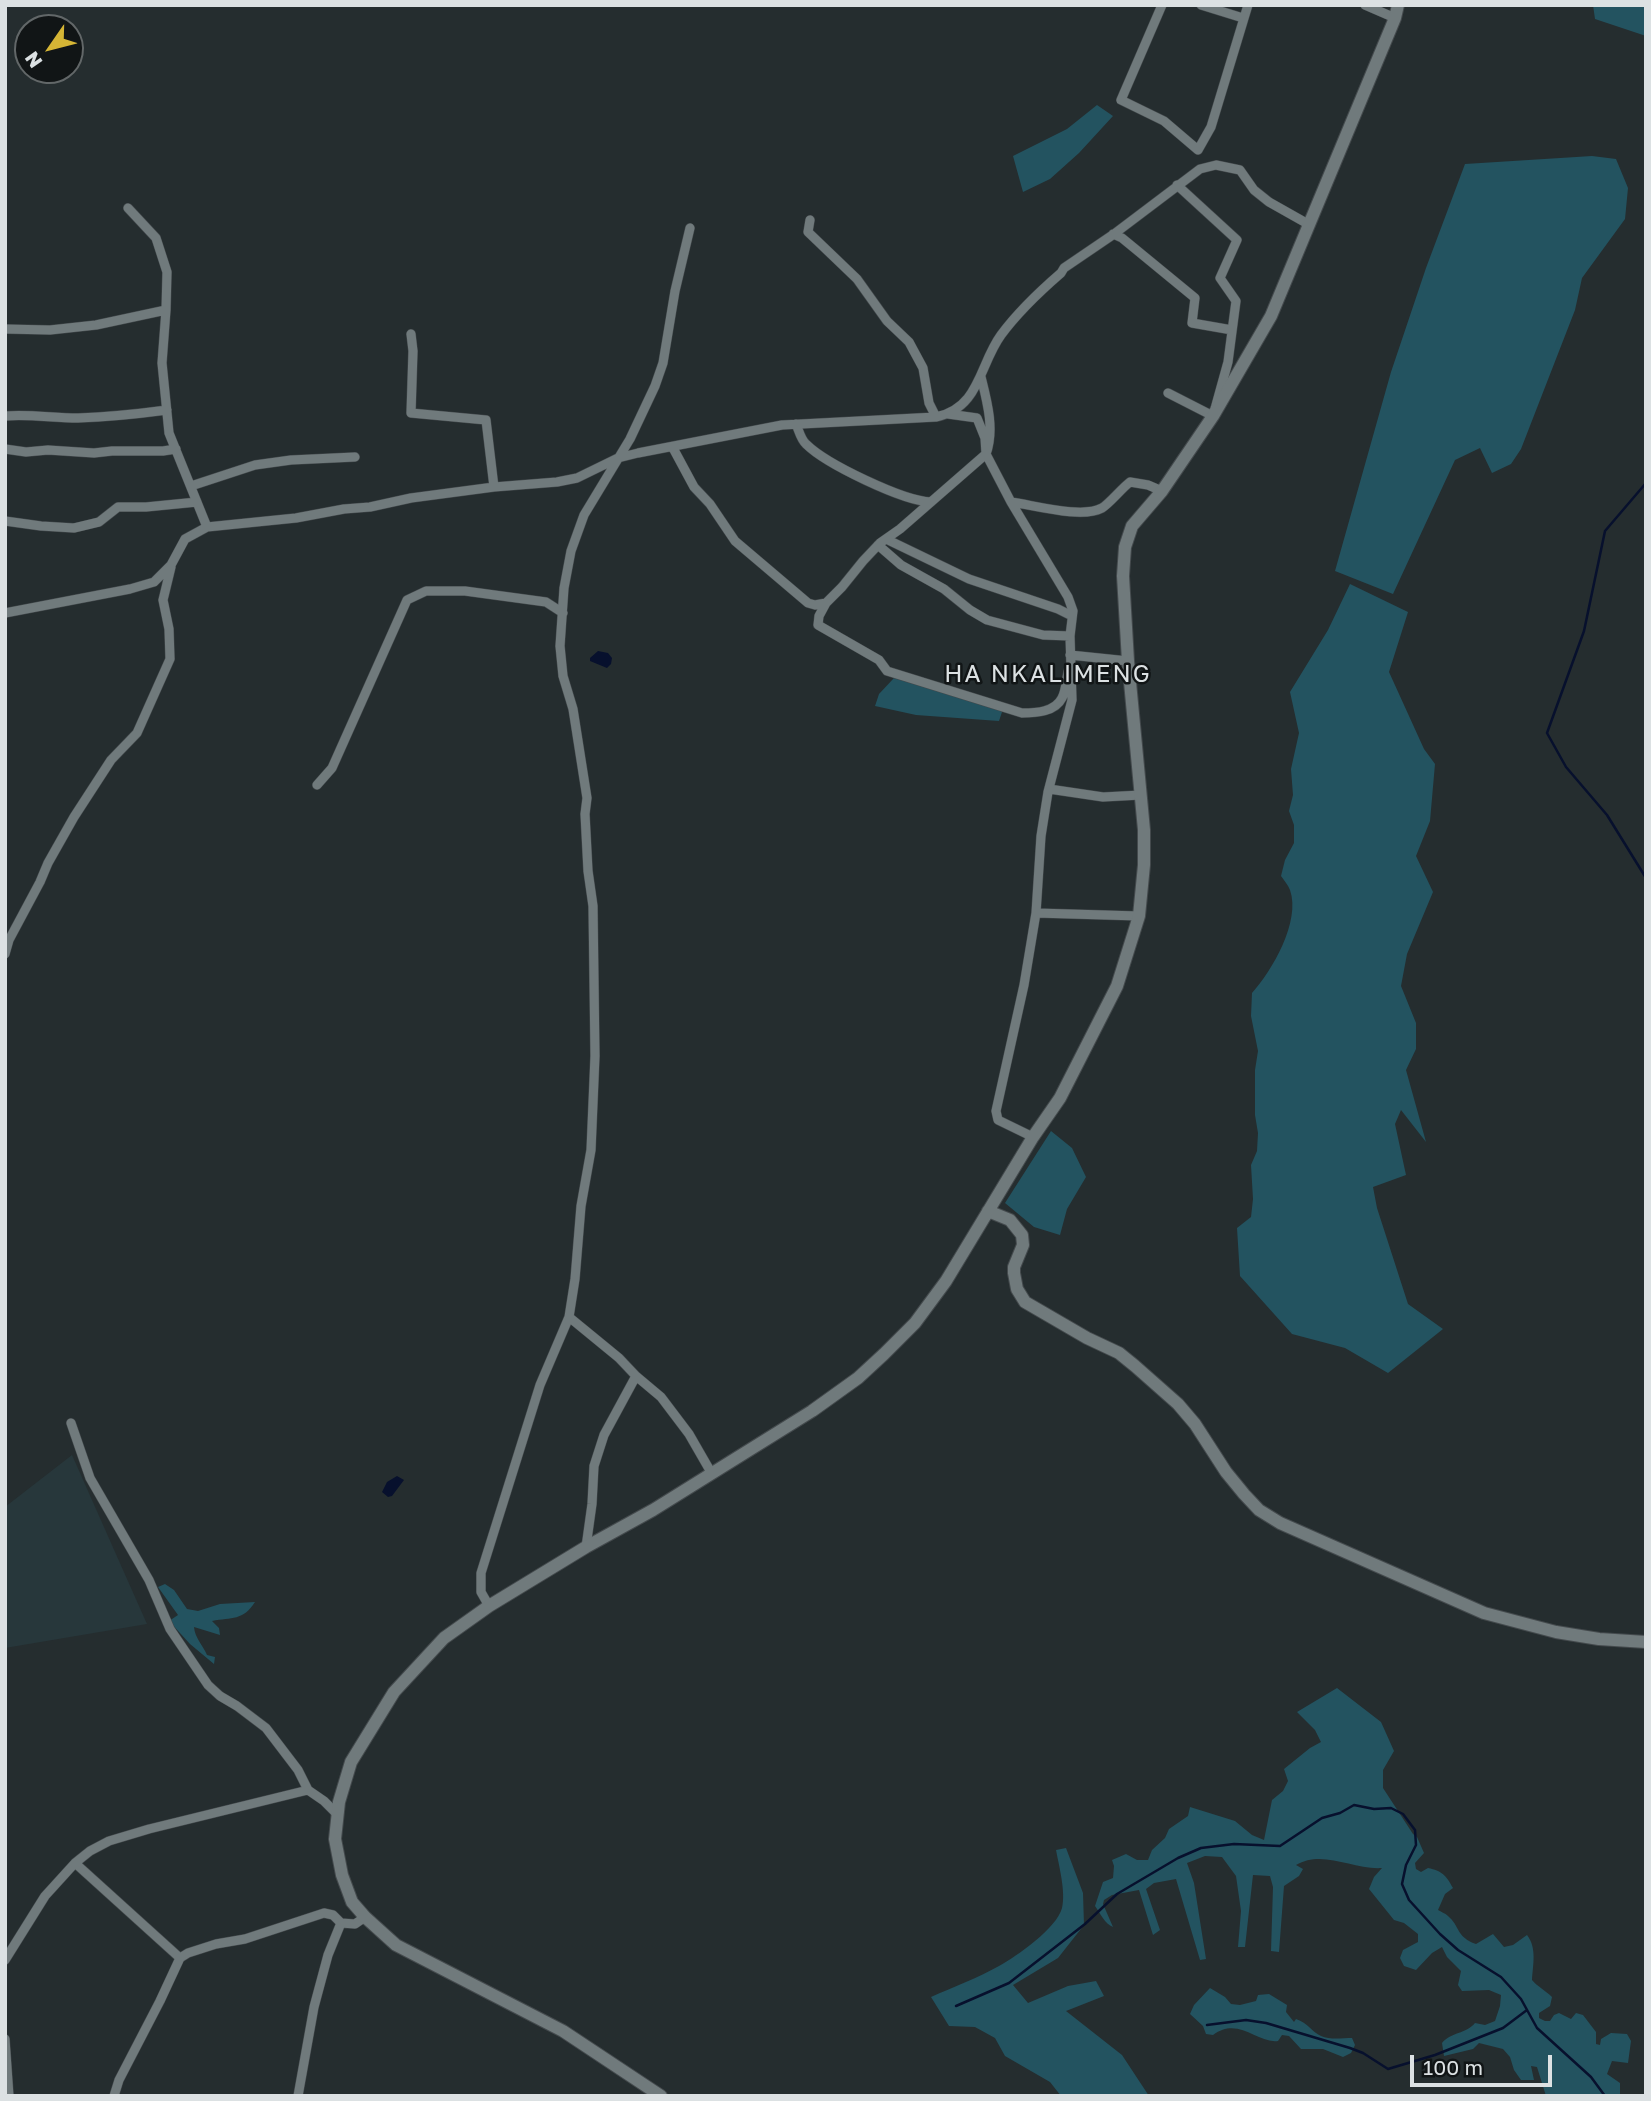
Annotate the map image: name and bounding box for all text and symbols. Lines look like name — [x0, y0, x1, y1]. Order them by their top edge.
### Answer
north arrow — [14, 14, 84, 84]
text: N — [19, 48, 47, 73]
district label: HA NKALIMENG — [946, 660, 1150, 688]
scale bar — [1413, 2042, 1555, 2086]
text: 100 m — [1423, 2054, 1483, 2080]

